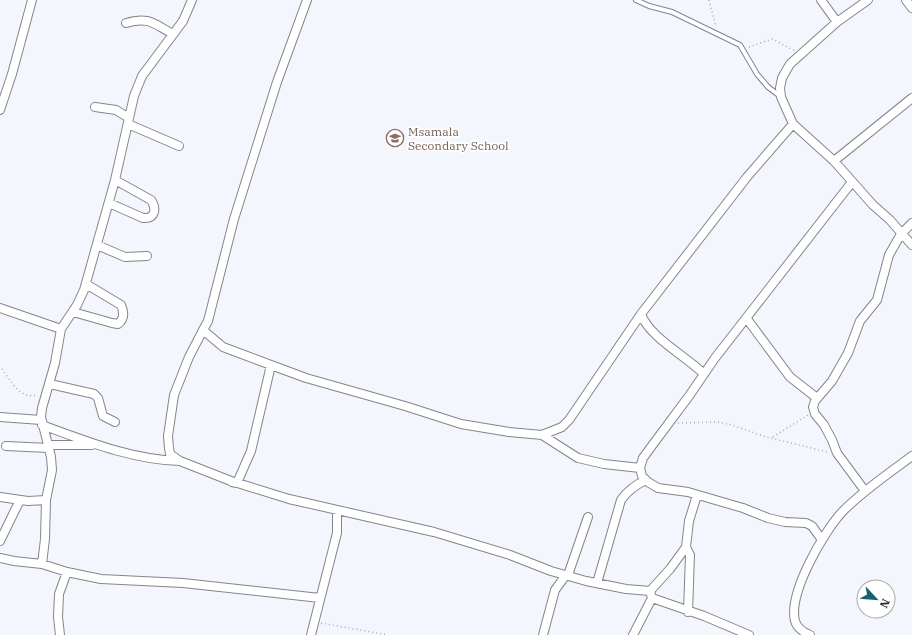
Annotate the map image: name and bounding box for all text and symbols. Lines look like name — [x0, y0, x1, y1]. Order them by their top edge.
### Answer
place label: Msamala Secondary School — [408, 124, 509, 153]
school or university icon: Msamala Secondary School — [385, 128, 405, 148]
north arrow — [856, 579, 896, 619]
text: N — [877, 596, 893, 611]

